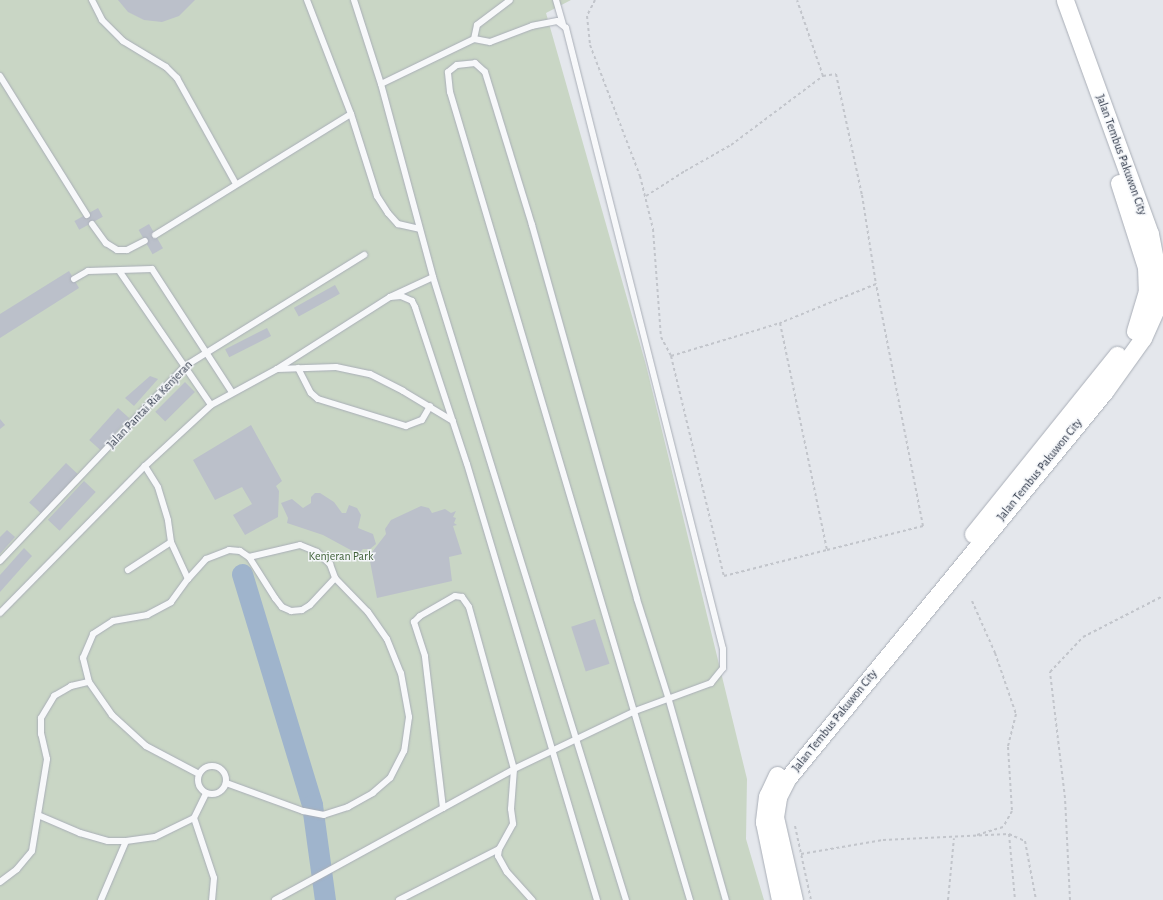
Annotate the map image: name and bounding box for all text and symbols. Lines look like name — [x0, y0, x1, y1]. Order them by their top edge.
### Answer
street label: Jalan Tembus Pakuwon City — [1092, 93, 1150, 217]
street label: Jalan Pantai Ria Kenjeran — [104, 358, 196, 452]
street label: Jalan Tembus Pakuwon City — [994, 416, 1086, 524]
park label: Kenjeran Park — [309, 550, 373, 564]
street label: Jalan Tembus Pakuwon City — [789, 667, 881, 775]

